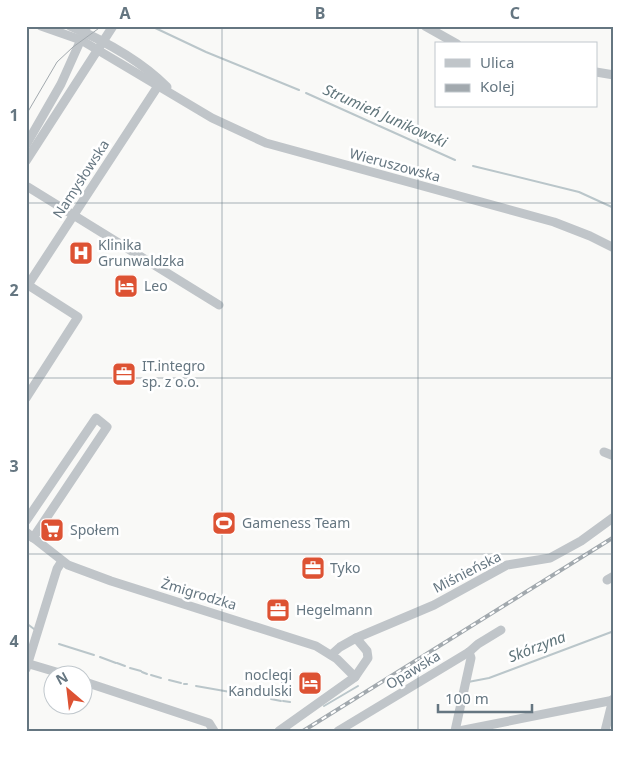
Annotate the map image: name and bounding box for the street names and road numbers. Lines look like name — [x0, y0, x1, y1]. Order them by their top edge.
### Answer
street label: Namysłowska — [48, 136, 113, 222]
street label: Wieruszowska — [348, 143, 443, 186]
street label: Miśnieńska — [430, 546, 504, 597]
street label: Żmigrodzka — [159, 573, 239, 614]
street label: Opawska — [382, 646, 444, 693]

